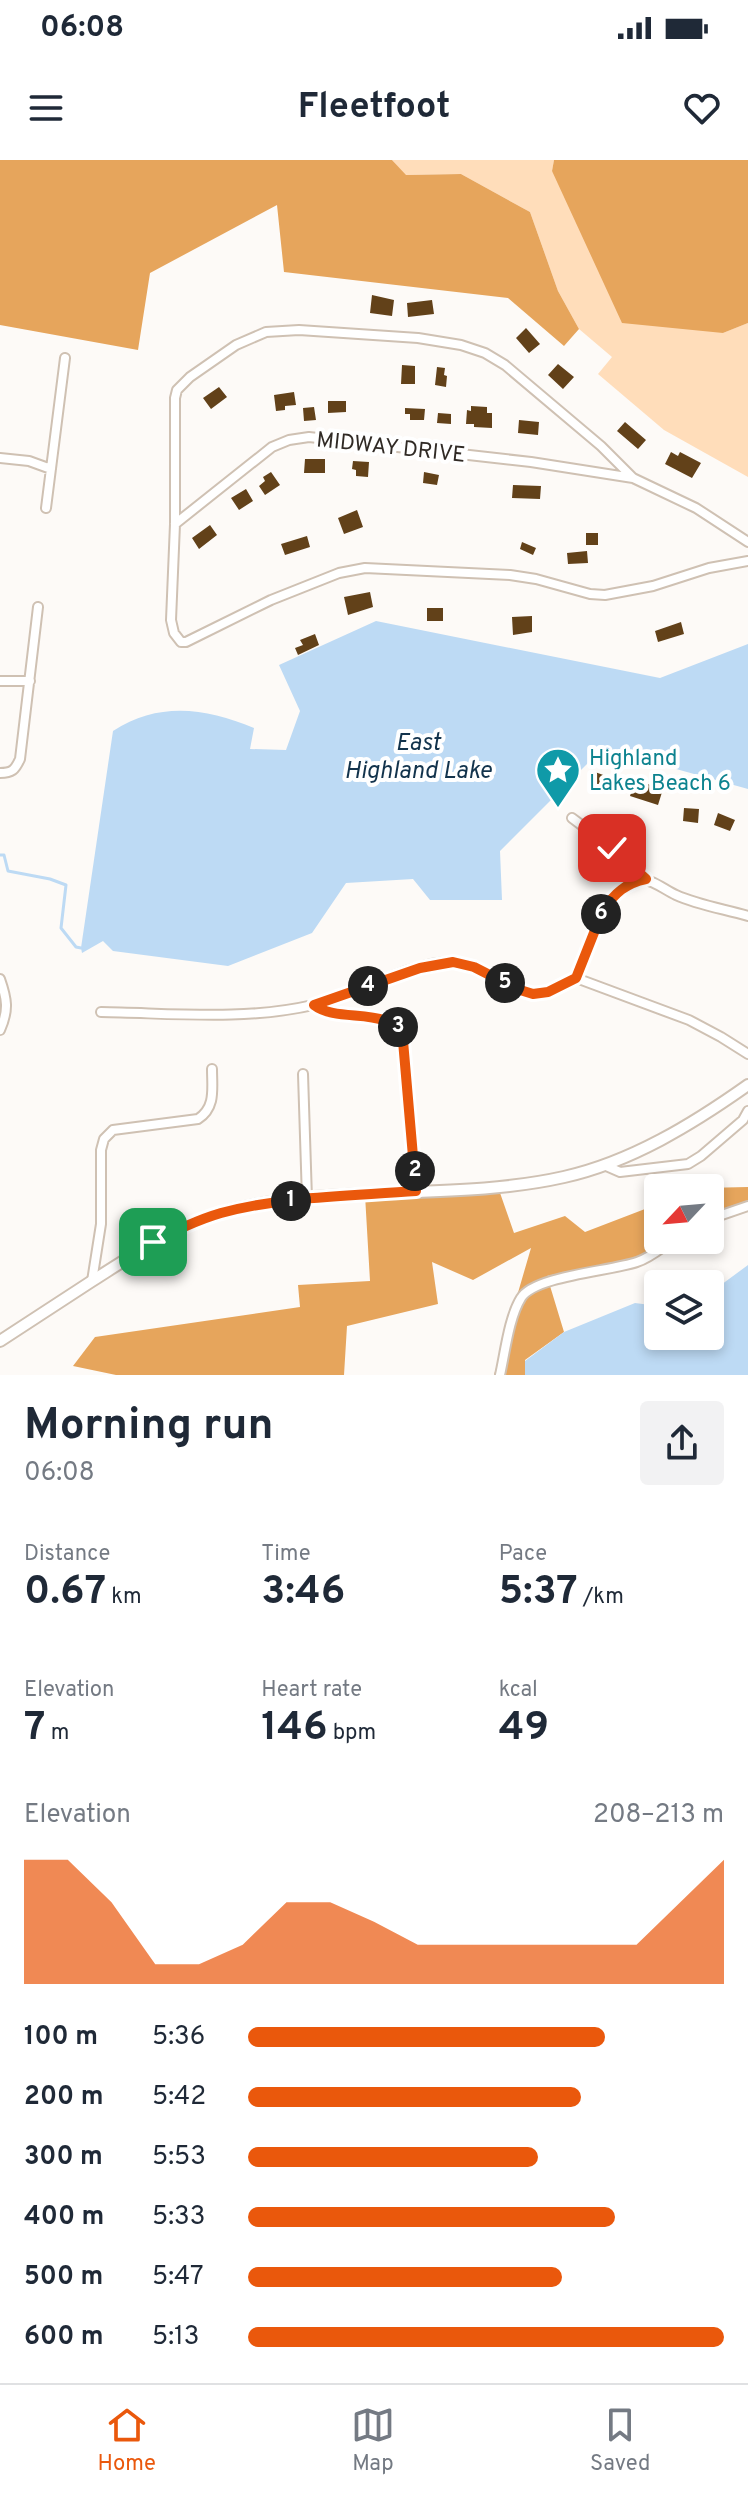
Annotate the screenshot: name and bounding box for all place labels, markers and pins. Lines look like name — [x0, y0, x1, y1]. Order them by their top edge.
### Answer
place icon: Highland Lakes Beach 6 — [534, 746, 582, 809]
place label: Highland Lakes Beach 6 — [589, 746, 731, 798]
pin — [578, 814, 646, 882]
pin: 6 — [581, 894, 621, 934]
pin: 5 — [485, 963, 525, 1003]
pin: 4 — [348, 966, 388, 1006]
pin: 3 — [378, 1007, 418, 1047]
pin: 2 — [395, 1151, 435, 1191]
pin: 1 — [271, 1181, 311, 1221]
pin — [119, 1208, 187, 1276]

